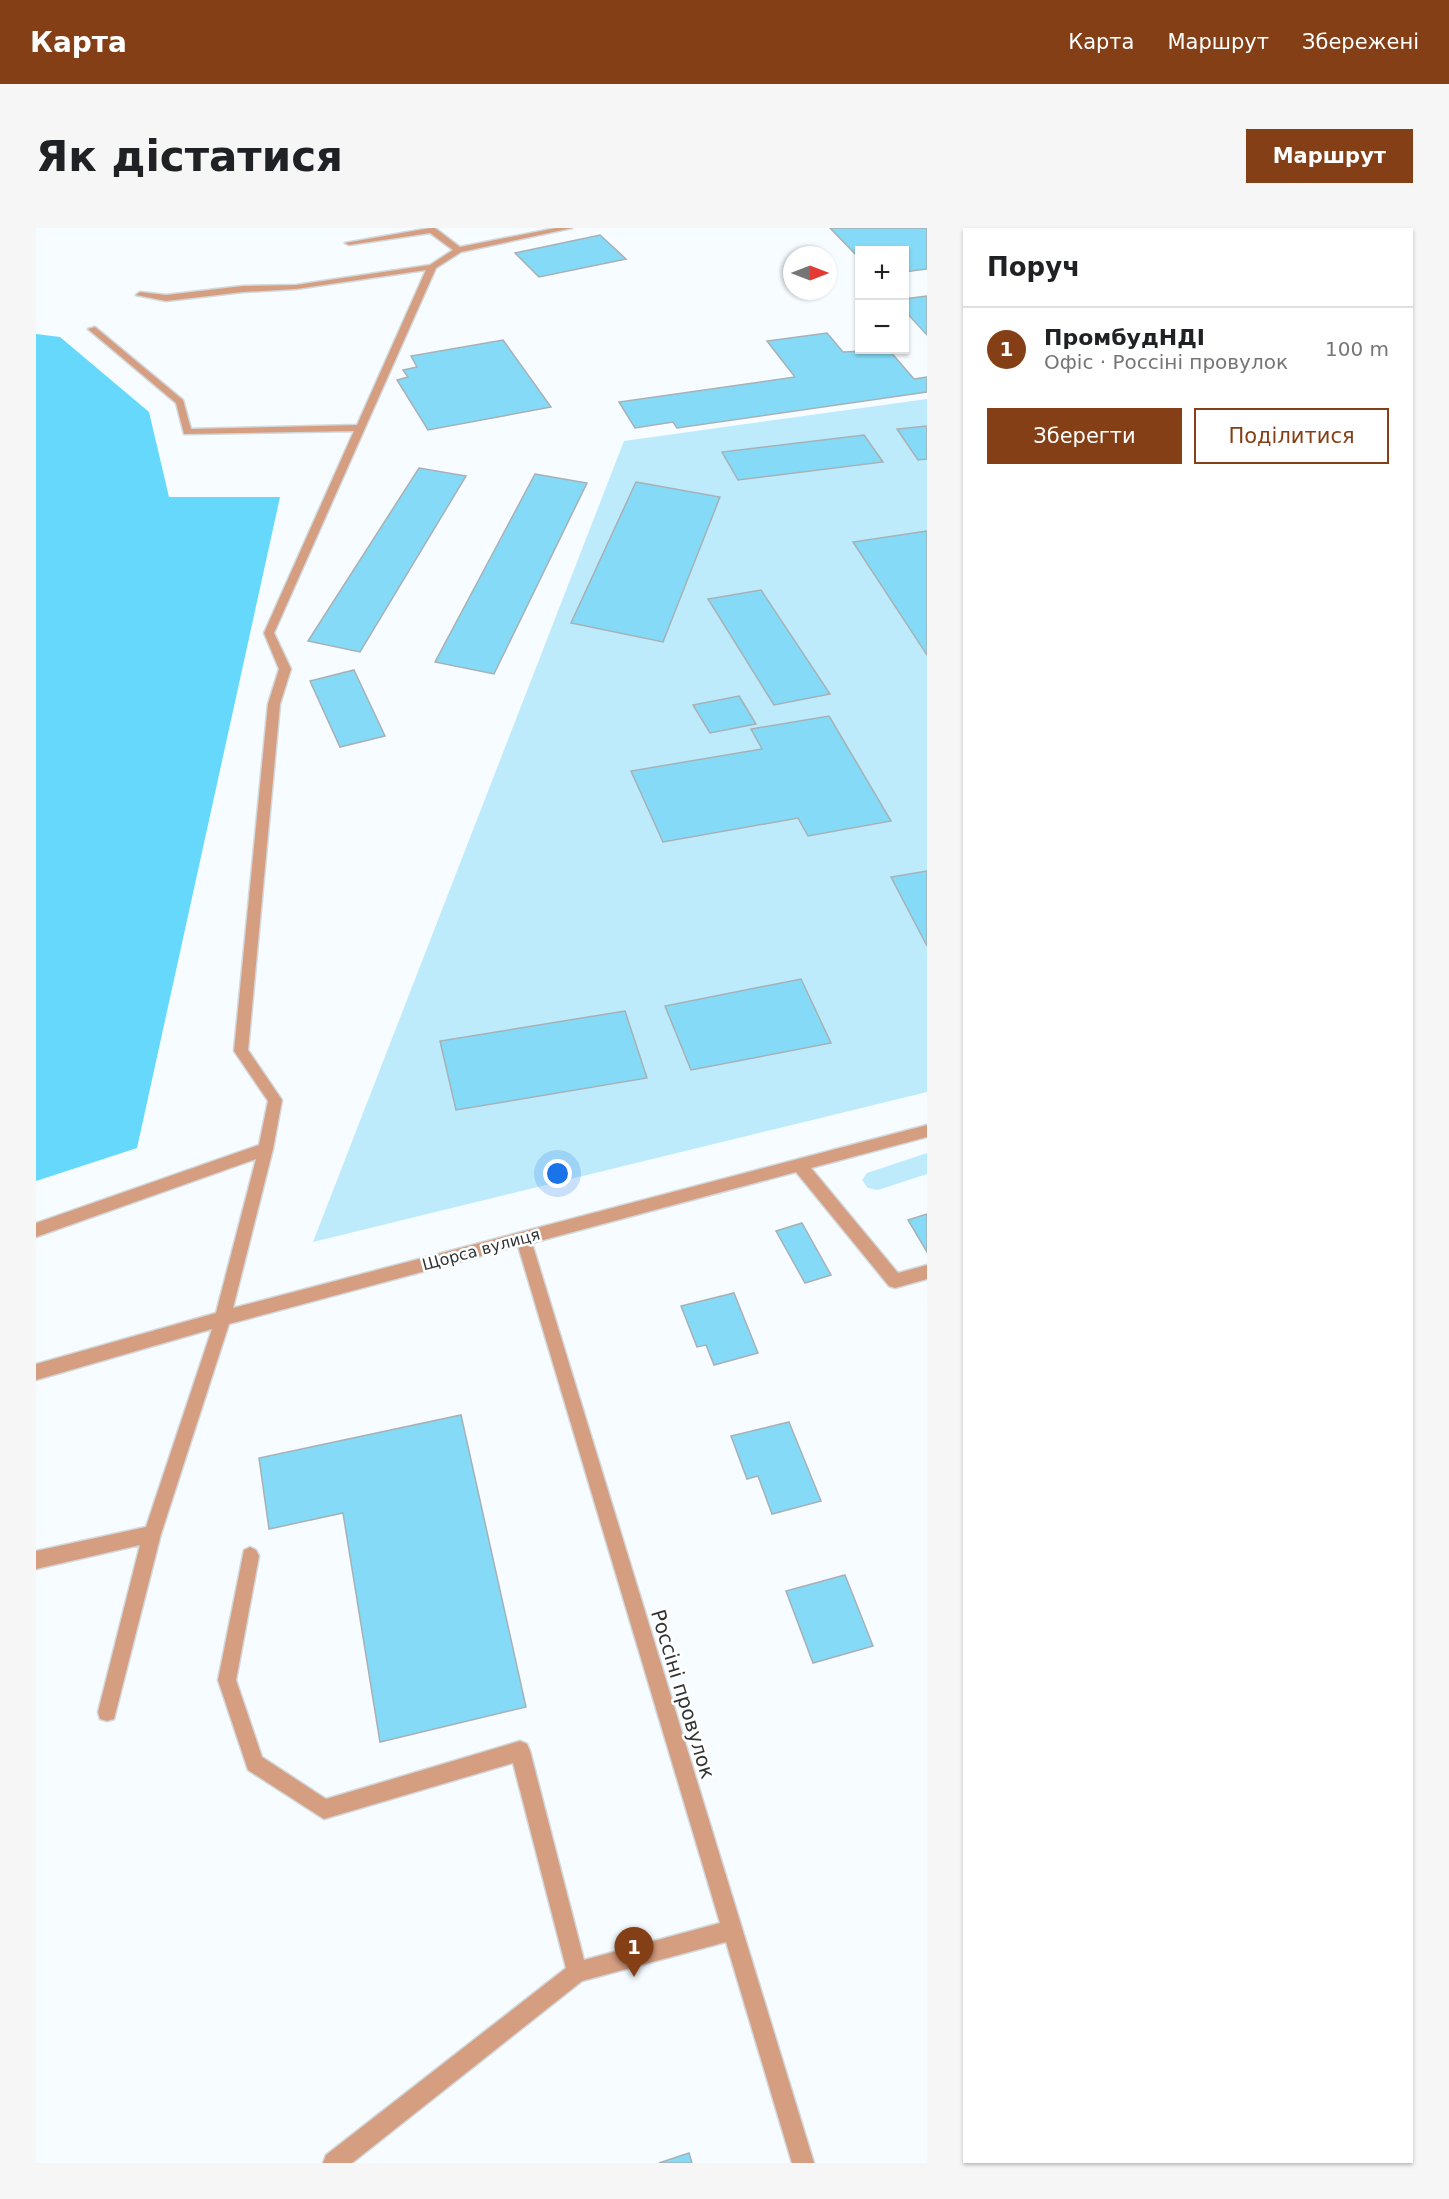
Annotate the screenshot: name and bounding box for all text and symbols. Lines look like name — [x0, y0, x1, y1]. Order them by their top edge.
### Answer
text: Карта — [30, 26, 127, 59]
text: Карта — [1068, 30, 1134, 54]
text: Маршрут — [1167, 30, 1269, 54]
text: Збережені — [1302, 30, 1419, 54]
button: Маршрут — [1246, 129, 1413, 183]
text: Як дістатися — [36, 132, 343, 181]
north arrow — [783, 246, 837, 300]
map controls — [855, 246, 909, 354]
button: + — [855, 246, 909, 300]
text: Поруч — [987, 252, 1080, 282]
button: − — [855, 300, 909, 354]
text: ПромбудНДІ — [1044, 325, 1205, 350]
text: 1 — [1000, 337, 1013, 361]
text: 100 m — [1325, 337, 1389, 361]
text: Офіс · Россіні провулок — [1044, 350, 1288, 374]
button: Зберегти — [987, 408, 1182, 464]
button: Поділитися — [1194, 408, 1389, 464]
your location — [543, 1159, 572, 1188]
street label: Щорса вулиця — [420, 1225, 542, 1274]
street label: Россіні провулок — [646, 1607, 720, 1781]
pin: 1 — [614, 1928, 654, 1977]

